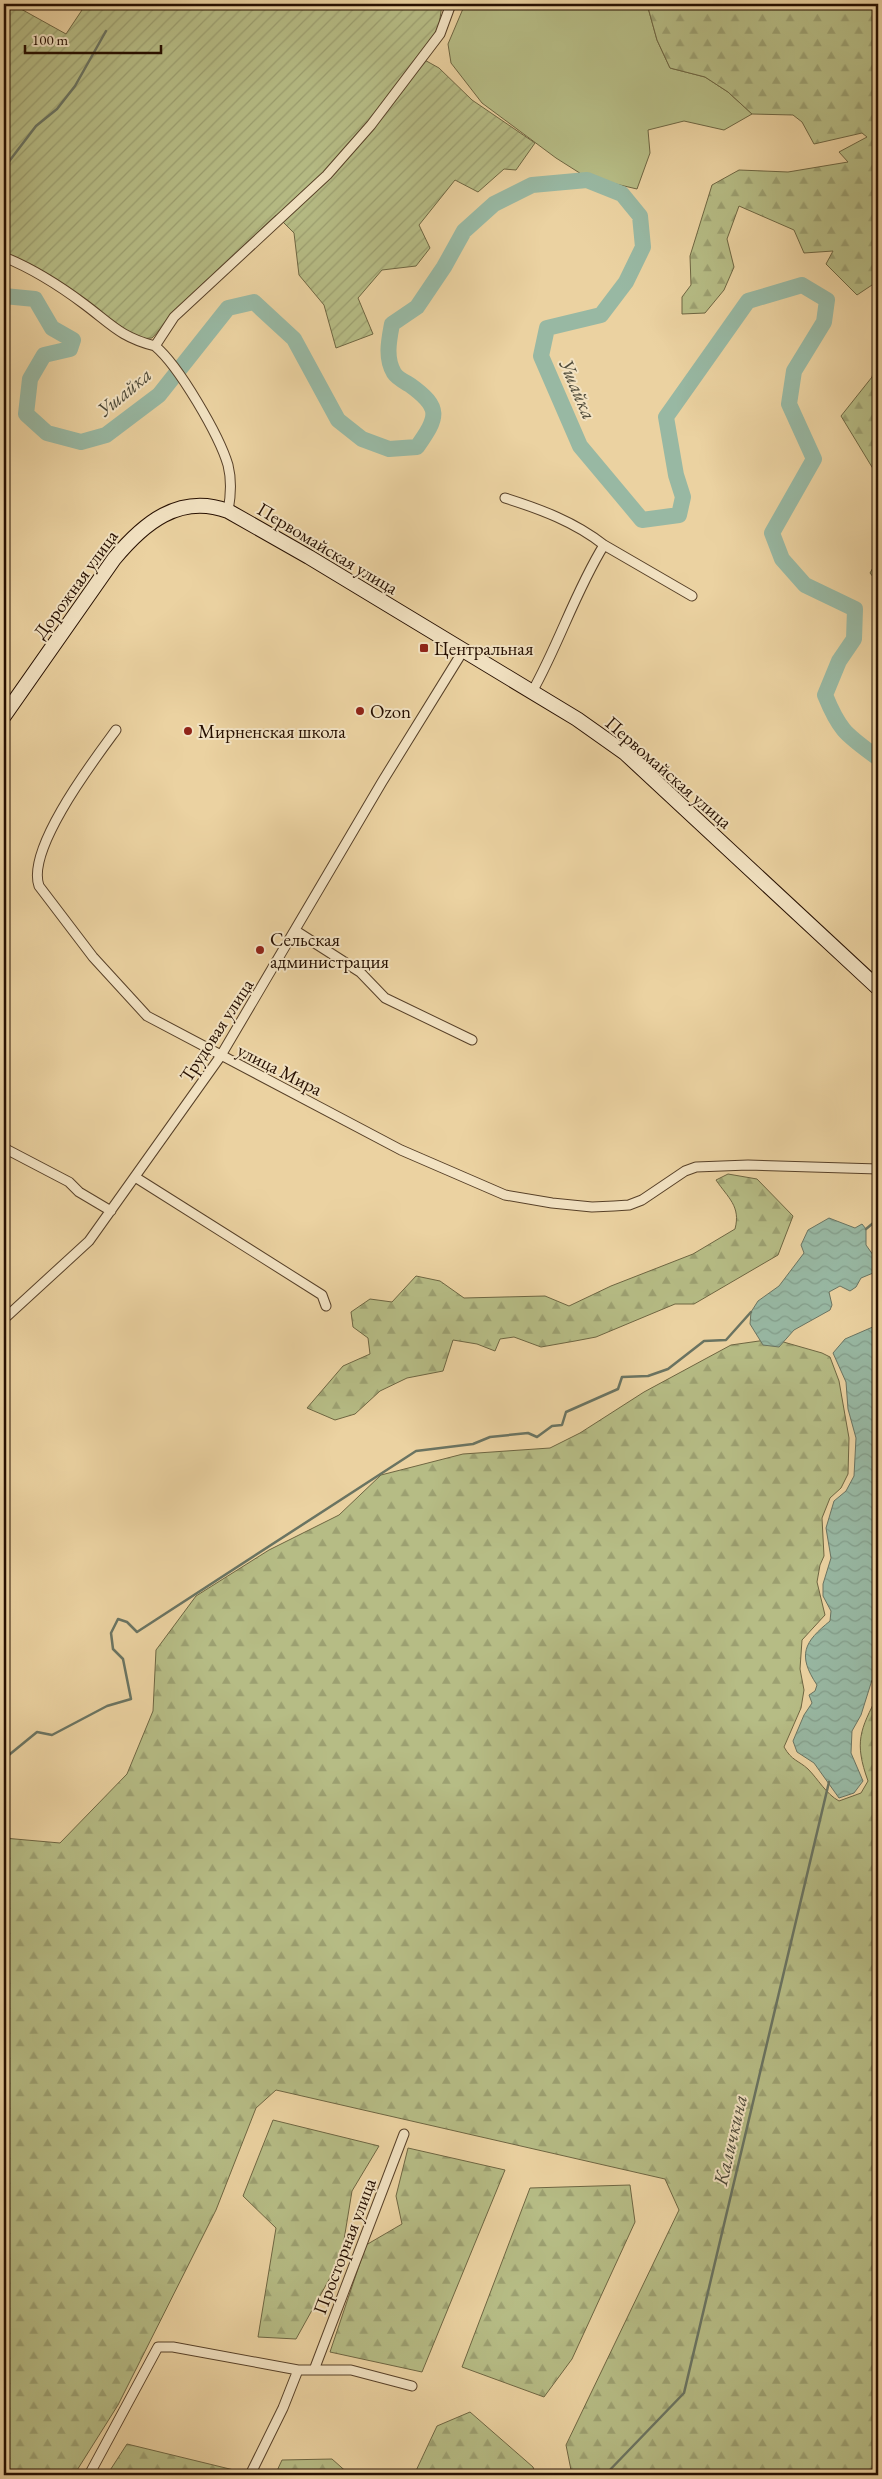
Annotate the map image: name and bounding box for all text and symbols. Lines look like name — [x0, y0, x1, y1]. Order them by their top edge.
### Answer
scale bar — [25, 22, 161, 54]
text: 100 m — [32, 30, 69, 49]
water label: Ушайка — [554, 355, 602, 423]
water label: Ушайка — [91, 362, 157, 422]
street label: Первомайская улица — [253, 496, 403, 601]
street label: Дорожная улица — [27, 524, 124, 644]
place label: Центральная — [434, 636, 534, 661]
marker: Центральная — [418, 642, 430, 654]
place label: Ozon — [370, 699, 411, 724]
marker: Ozon — [354, 705, 366, 717]
street label: Первомайская улица — [600, 710, 738, 835]
place label: Мирненская школа — [198, 719, 346, 744]
marker: Мирненская школа — [182, 725, 194, 737]
place label: Сельская администрация — [270, 927, 389, 974]
marker: Сельская администрация — [254, 944, 266, 956]
street label: Трудовая улица — [174, 973, 259, 1087]
street label: улица Мира — [233, 1037, 327, 1102]
water label: Каличкина — [707, 2092, 753, 2189]
street label: Просторная улица — [307, 2174, 382, 2318]

